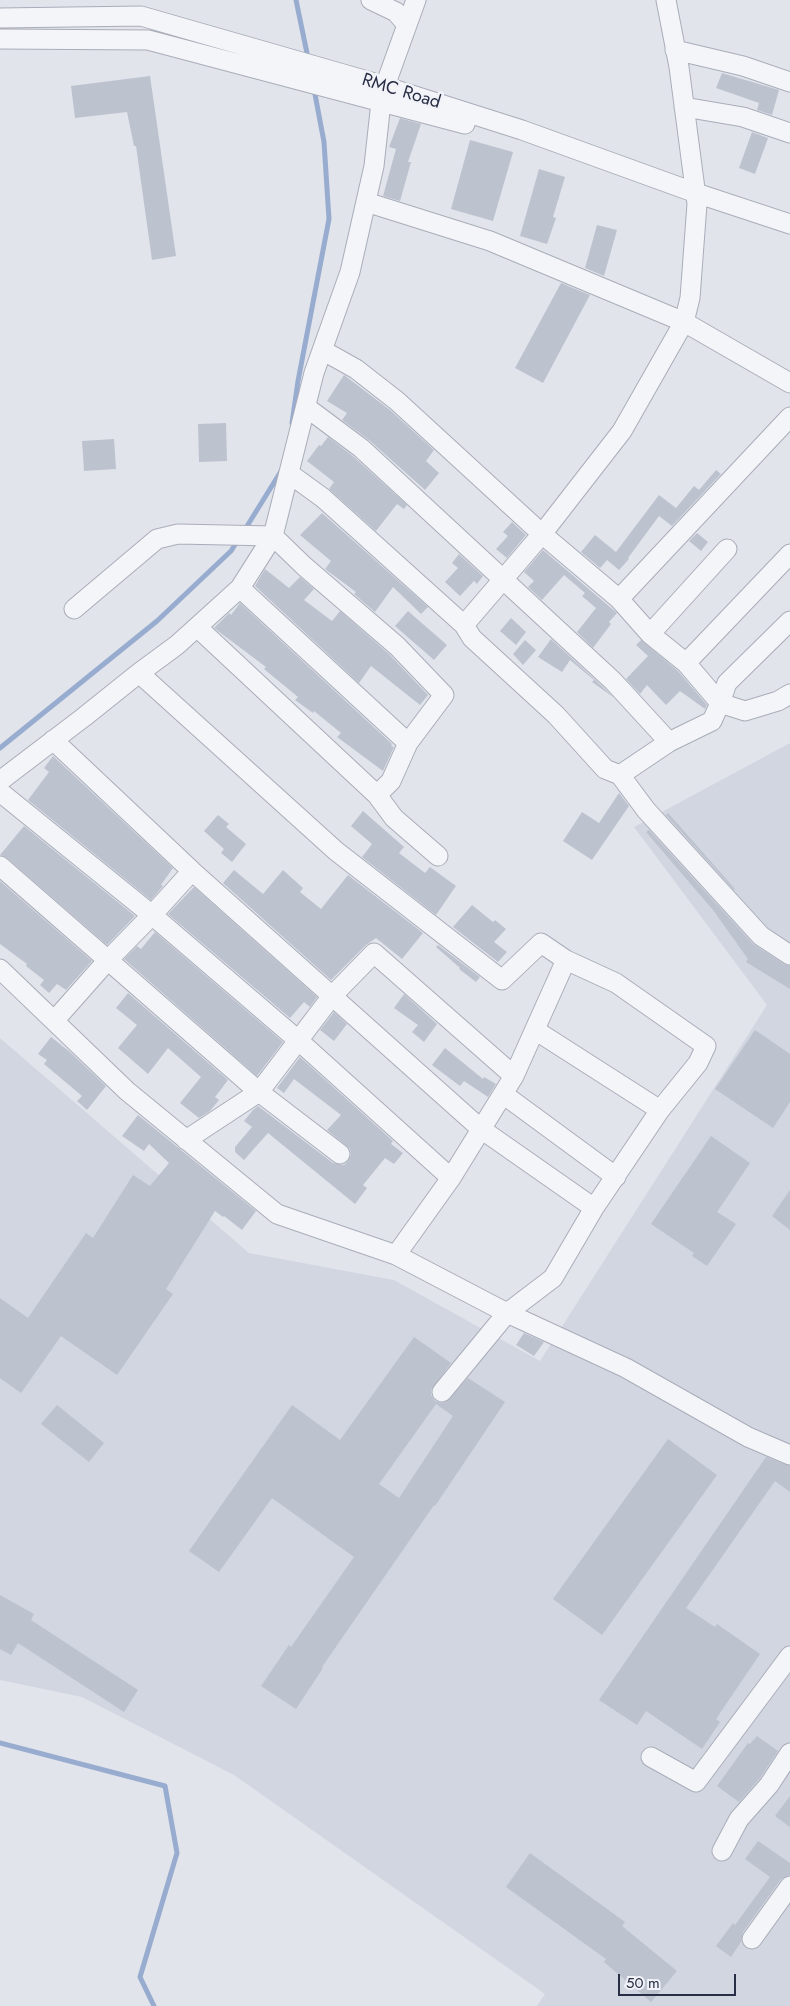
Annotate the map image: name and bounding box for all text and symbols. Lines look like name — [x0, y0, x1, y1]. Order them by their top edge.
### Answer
street label: RMC Road — [359, 70, 443, 114]
scale bar — [620, 1964, 738, 1996]
text: 50 m — [626, 1972, 660, 1994]

